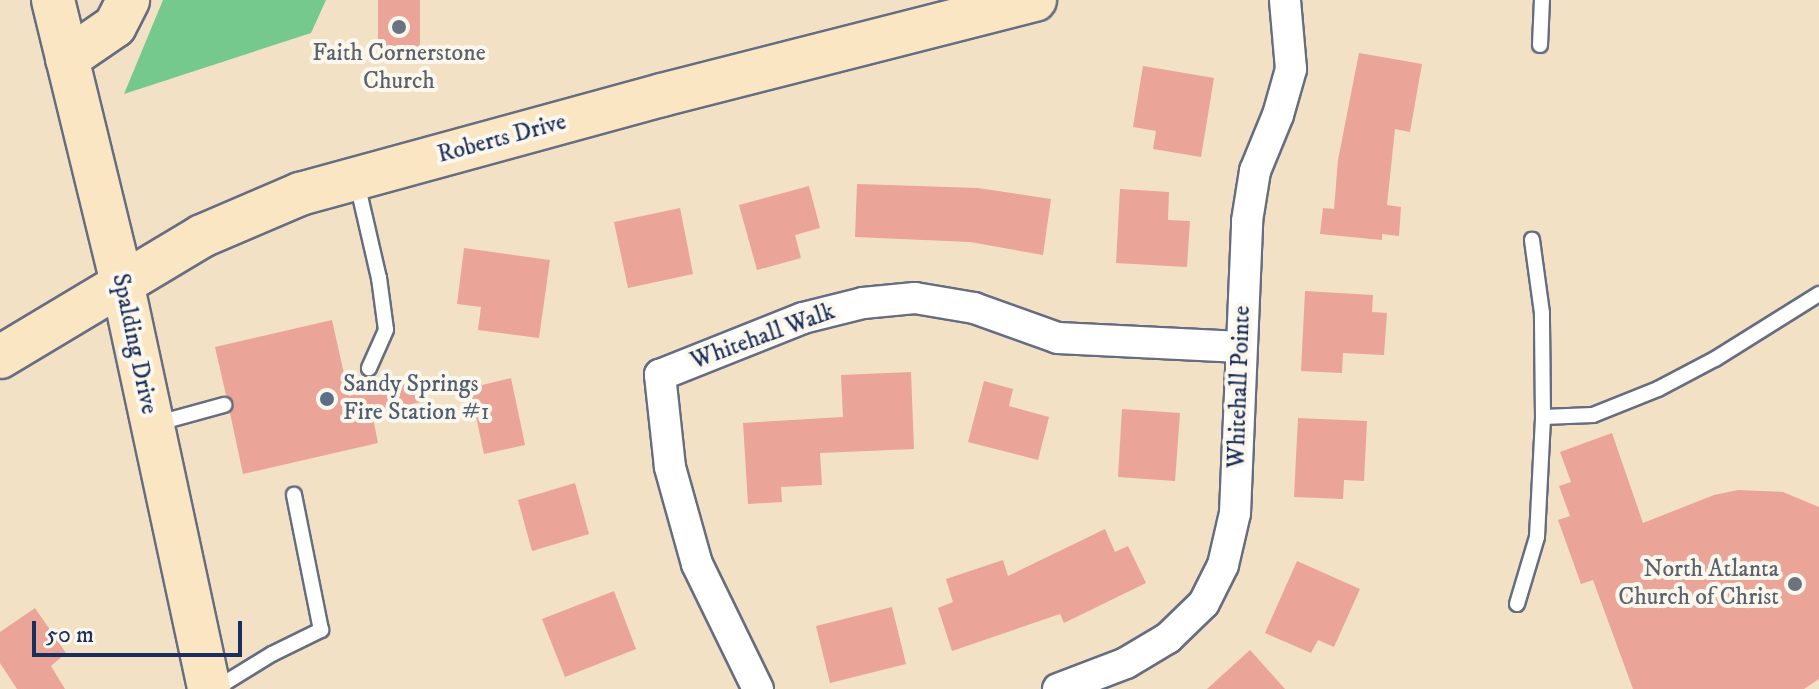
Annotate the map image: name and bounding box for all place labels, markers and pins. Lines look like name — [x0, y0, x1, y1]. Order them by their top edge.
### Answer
marker: Faith Cornerstone Church — [390, 18, 408, 36]
place label: Faith Cornerstone Church — [312, 40, 486, 96]
place label: Sandy Springs Fire Station #1 — [343, 371, 490, 427]
marker: Sandy Springs Fire Station #1 — [318, 390, 336, 408]
place label: North Atlanta Church of Christ — [1618, 556, 1779, 612]
marker: North Atlanta Church of Christ — [1786, 575, 1804, 593]

